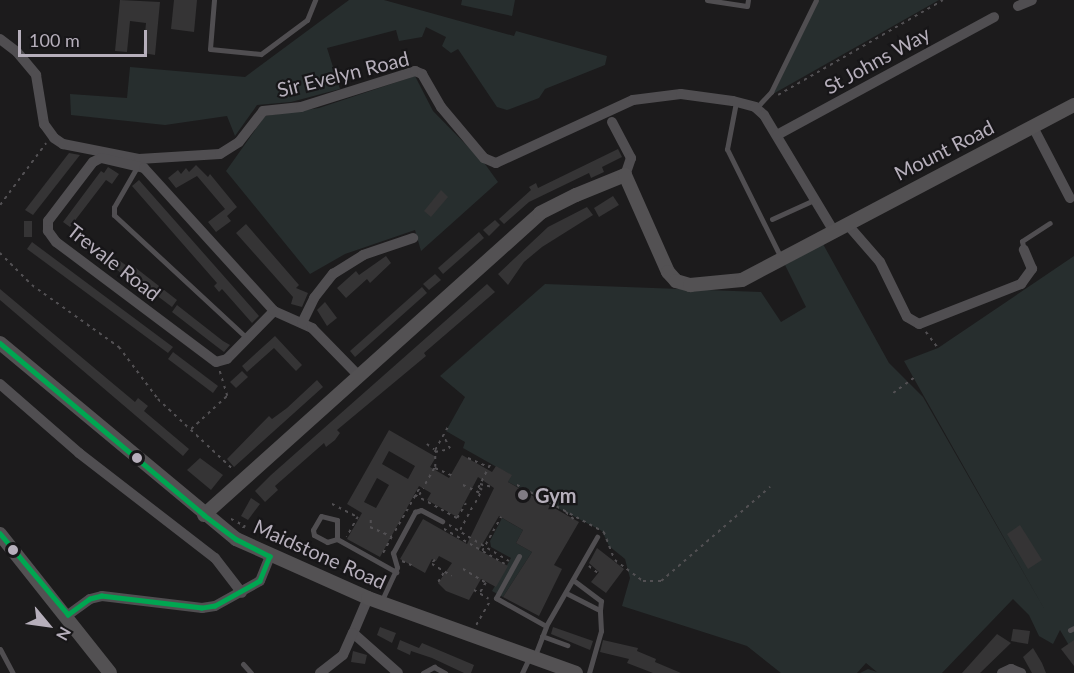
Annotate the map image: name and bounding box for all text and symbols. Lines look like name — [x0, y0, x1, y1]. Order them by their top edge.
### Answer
scale bar — [21, 18, 150, 56]
street label: St Johns Way — [820, 21, 934, 99]
text: 100 m — [29, 29, 80, 51]
street label: Sir Evelyn Road — [274, 46, 412, 102]
street label: Mount Road — [890, 115, 998, 185]
street label: Trevale Road — [63, 218, 165, 306]
unlabelled marker — [131, 452, 143, 464]
place label: Gym — [535, 483, 576, 507]
marker: Gym — [516, 488, 530, 502]
street label: Maidstone Road — [250, 514, 390, 594]
unlabelled marker — [7, 544, 19, 556]
north arrow — [18, 595, 78, 655]
text: N — [53, 624, 75, 644]

